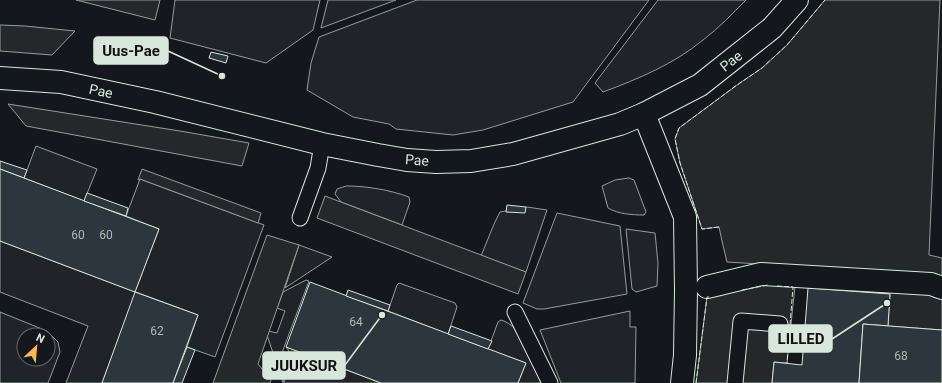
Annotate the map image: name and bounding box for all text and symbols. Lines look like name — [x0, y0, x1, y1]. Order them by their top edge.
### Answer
callout: Uus-Pae — [94, 37, 168, 64]
text: Uus-Pae — [102, 42, 160, 60]
street label: Pae — [717, 47, 745, 75]
street label: Pae — [88, 81, 114, 101]
street label: Pae — [404, 151, 430, 169]
house number: 60 — [71, 228, 85, 242]
house number: 60 — [99, 228, 113, 242]
house number: 64 — [349, 315, 363, 329]
house number: 62 — [150, 324, 164, 338]
callout: LILLED — [769, 325, 832, 352]
north arrow — [16, 327, 56, 367]
text: LILLED — [778, 330, 825, 348]
text: N — [34, 331, 47, 346]
house number: 68 — [894, 349, 908, 363]
callout: JUUKSUR — [263, 352, 345, 379]
text: JUUKSUR — [271, 357, 338, 375]

